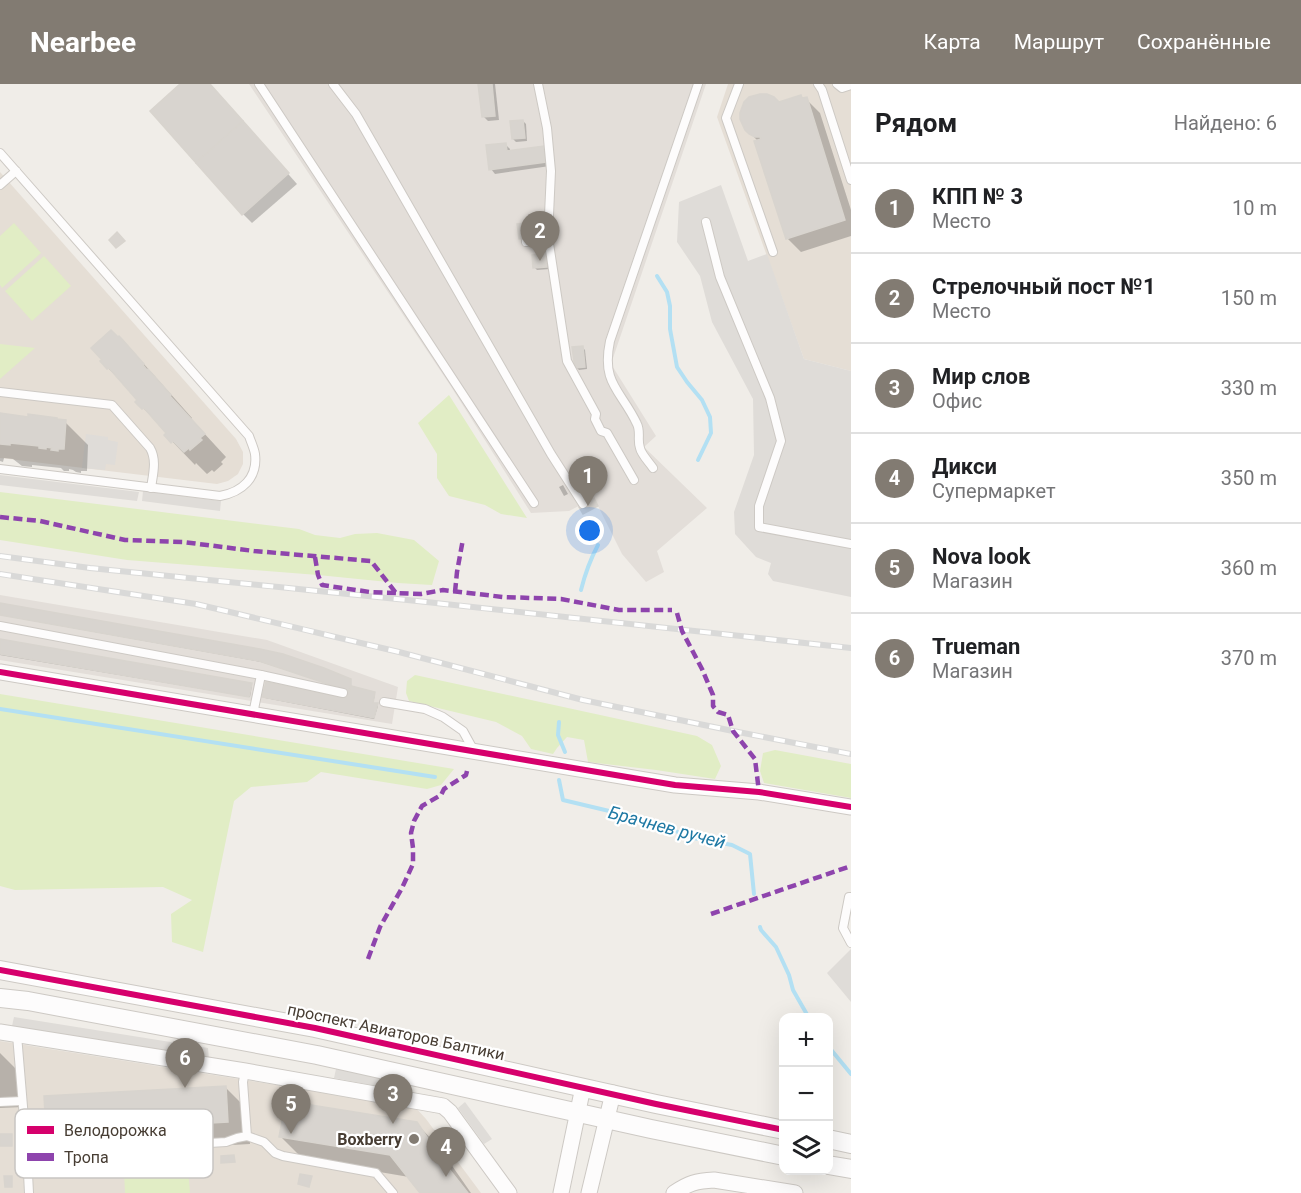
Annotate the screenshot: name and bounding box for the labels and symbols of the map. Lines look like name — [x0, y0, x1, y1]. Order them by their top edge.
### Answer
pin: 2 — [520, 212, 560, 261]
pin: 1 — [568, 456, 608, 506]
your location — [575, 516, 604, 545]
water label: Брачнев ручей — [606, 801, 728, 853]
street label: проспект Авиаторов Балтики — [286, 1000, 506, 1064]
pin: 6 — [166, 1038, 204, 1088]
pin: 3 — [374, 1074, 412, 1124]
pin: 5 — [272, 1084, 310, 1134]
legend — [15, 1109, 213, 1178]
text: Велодорожка — [64, 1121, 167, 1140]
pin: 4 — [426, 1128, 466, 1177]
place label: Boxberry — [337, 1130, 403, 1149]
marker: Boxberry — [407, 1132, 421, 1146]
text: Тропа — [64, 1148, 109, 1167]

